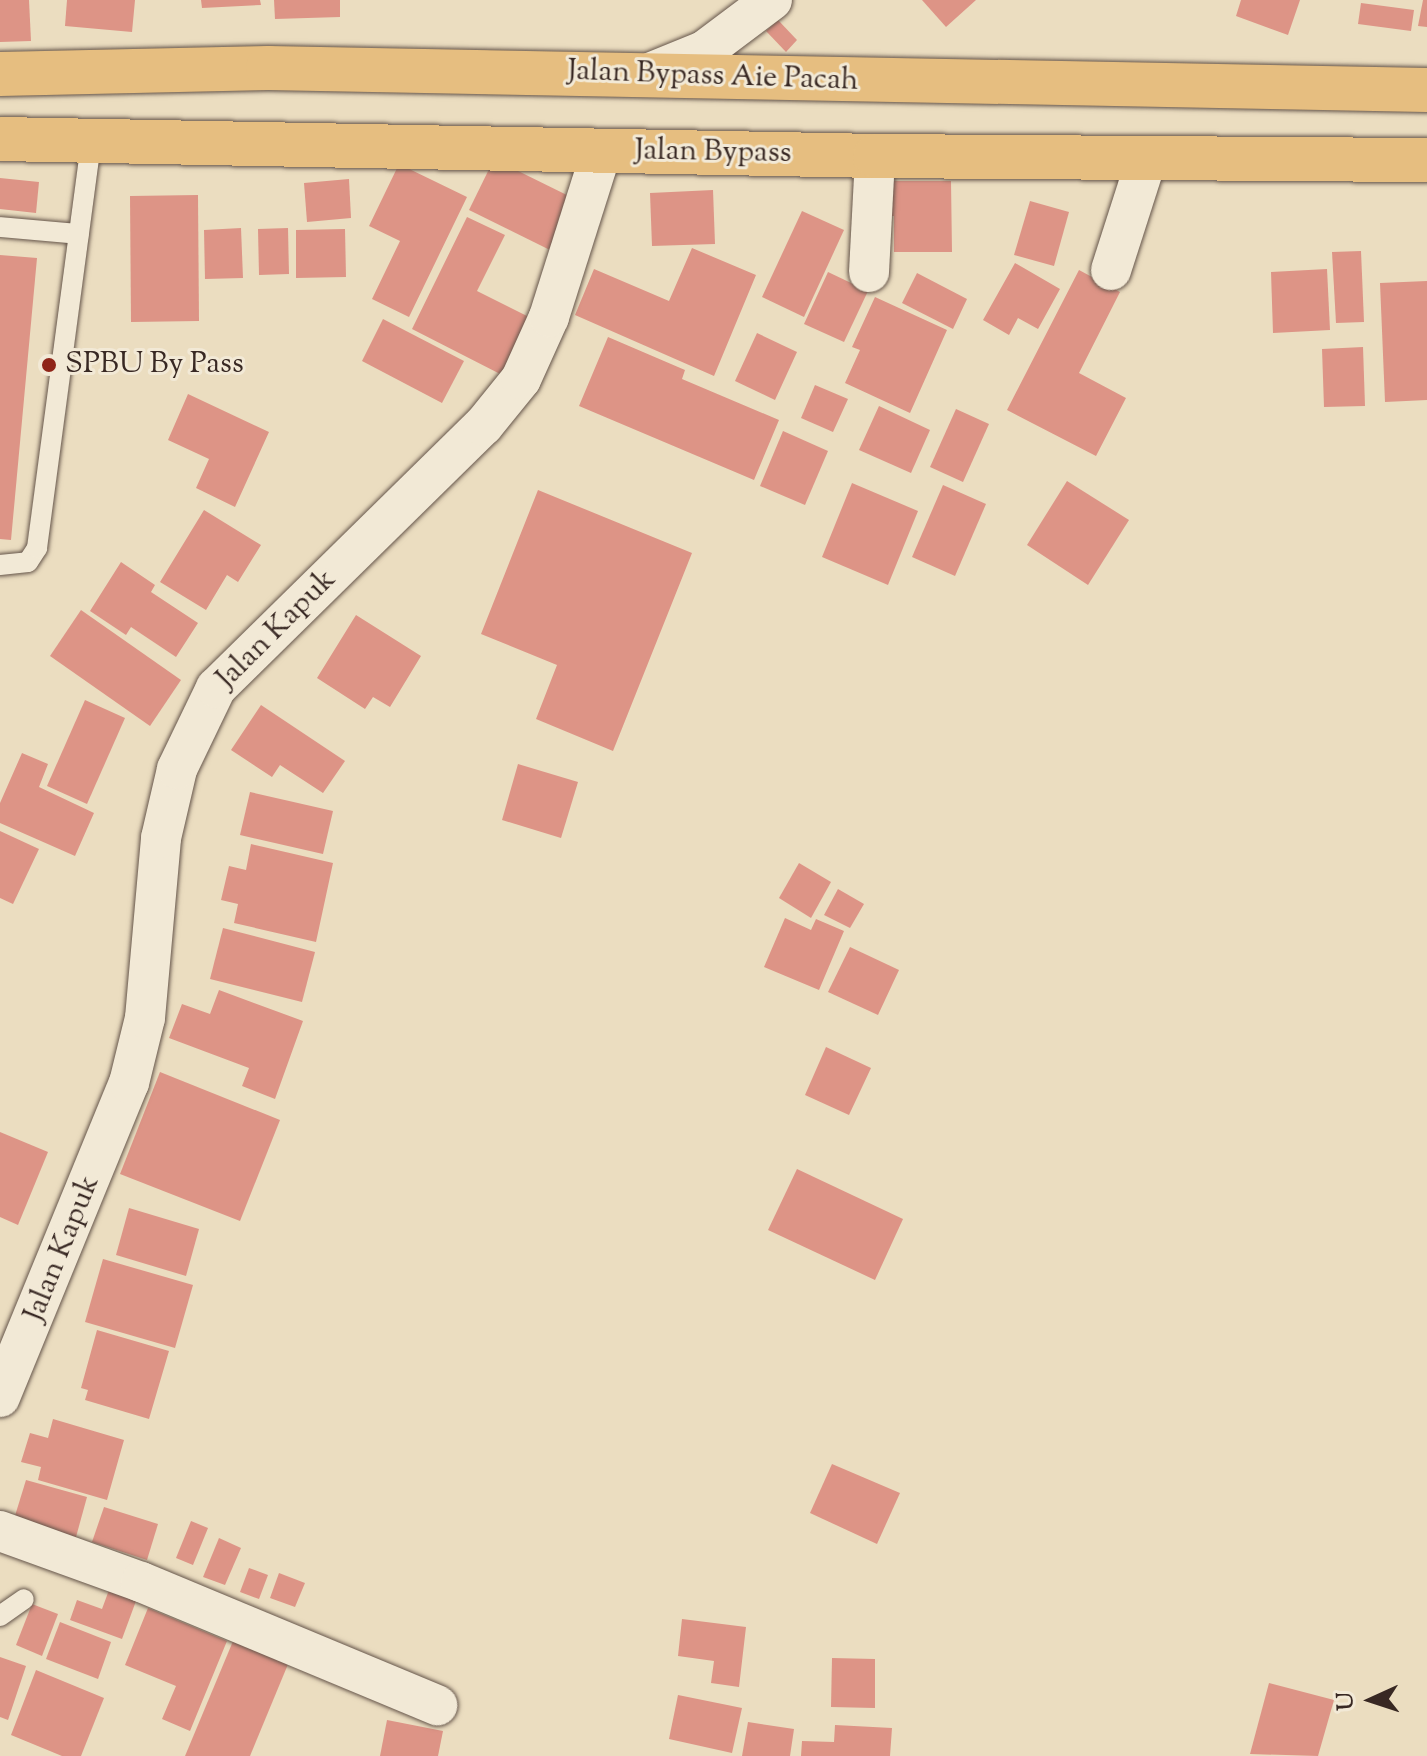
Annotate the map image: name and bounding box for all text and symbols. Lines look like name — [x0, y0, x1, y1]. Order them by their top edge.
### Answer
street label: Jalan Bypass Aie Pacah — [567, 54, 859, 100]
street label: Jalan Bypass — [634, 134, 792, 172]
place label: SPBU By Pass — [65, 347, 244, 383]
marker: SPBU By Pass — [40, 356, 58, 374]
street label: Jalan Kapuk — [210, 563, 344, 697]
street label: Jalan Kapuk — [17, 1171, 109, 1327]
north arrow — [1331, 1660, 1411, 1740]
text: U — [1331, 1691, 1363, 1711]

